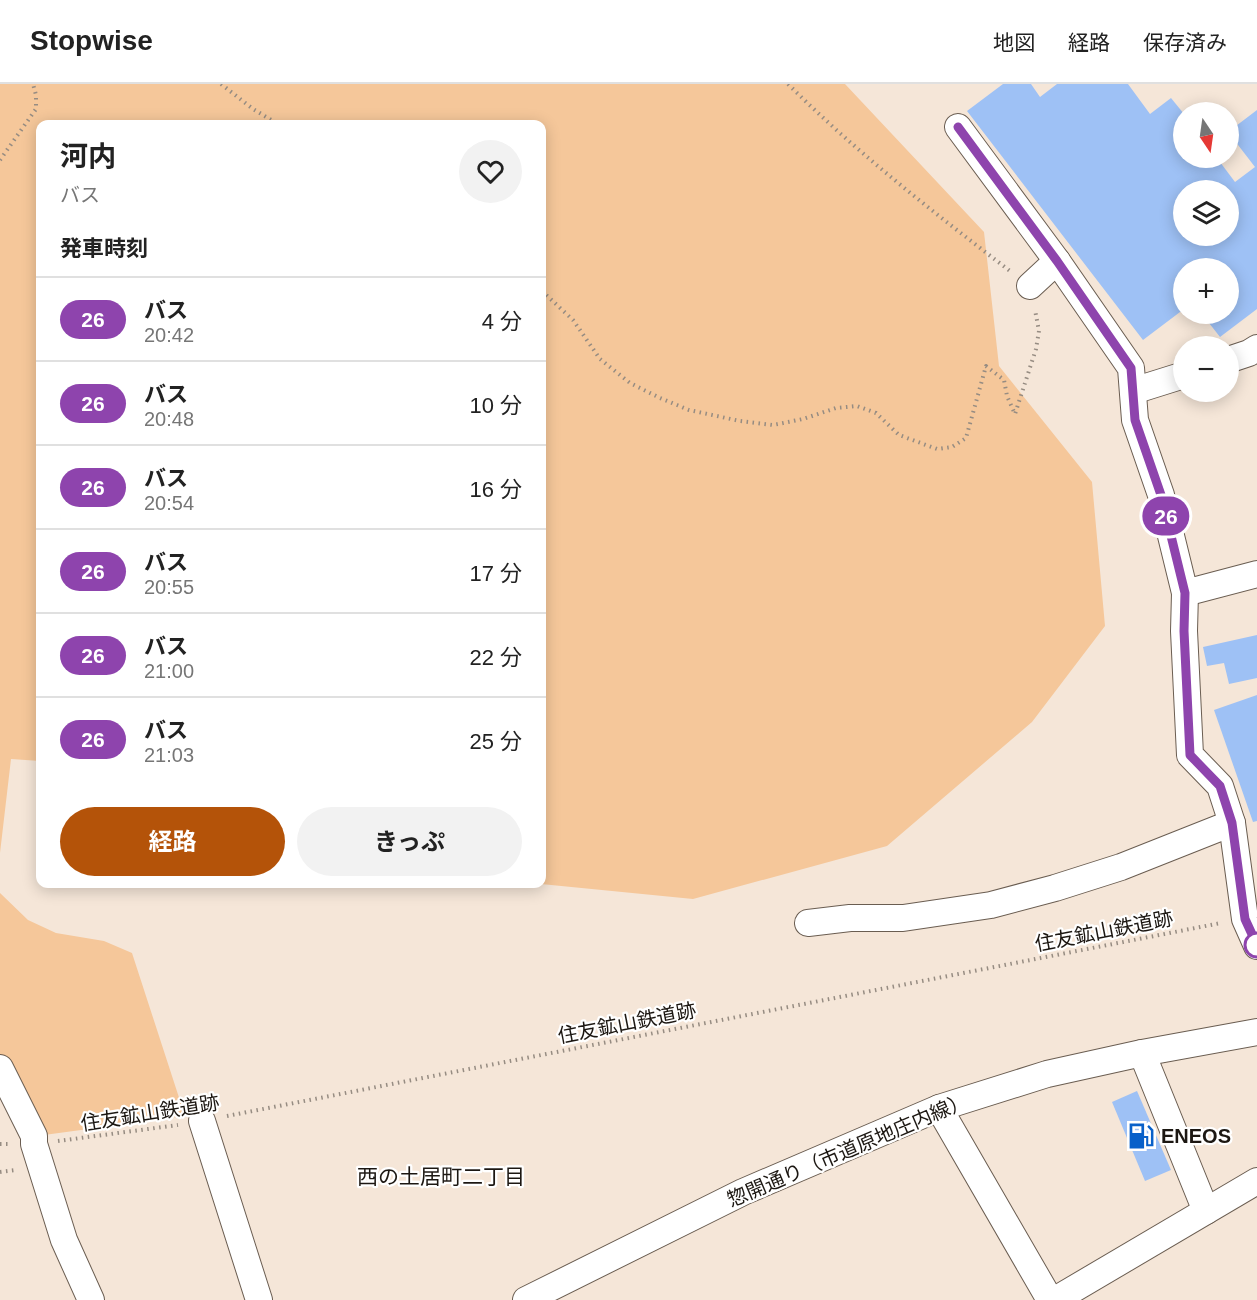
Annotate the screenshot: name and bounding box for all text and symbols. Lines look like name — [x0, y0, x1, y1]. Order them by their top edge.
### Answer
text: Stopwise — [30, 25, 153, 56]
text: 地図 — [993, 31, 1035, 54]
text: 経路 — [1068, 31, 1110, 54]
text: 保存済み — [1143, 31, 1227, 54]
north arrow — [1173, 102, 1239, 168]
map controls — [1173, 102, 1239, 402]
button: heart — [459, 140, 522, 203]
text: 河内 — [60, 141, 116, 172]
button: layers — [1173, 180, 1239, 246]
text: バス — [60, 184, 100, 206]
text: 発車時刻 — [60, 236, 148, 261]
button: + — [1173, 258, 1239, 324]
text: バス — [144, 298, 188, 323]
text: 26 — [81, 308, 105, 331]
text: 4 分 — [482, 309, 522, 334]
text: 20:42 — [144, 324, 194, 346]
button: − — [1173, 336, 1239, 402]
text: バス — [144, 382, 188, 407]
text: 26 — [81, 392, 105, 415]
text: 10 分 — [469, 393, 522, 418]
text: 20:48 — [144, 408, 194, 430]
text: バス — [144, 466, 188, 491]
text: 26 — [81, 476, 105, 499]
text: 16 分 — [469, 477, 522, 502]
text: 20:54 — [144, 492, 194, 514]
line badge: 26 — [1139, 496, 1193, 536]
text: 26 — [1154, 505, 1178, 528]
text: バス — [144, 550, 188, 575]
text: 26 — [81, 560, 105, 583]
text: 17 分 — [469, 561, 522, 586]
text: 20:55 — [144, 576, 194, 598]
text: バス — [144, 634, 188, 659]
text: 26 — [81, 644, 105, 667]
text: 22 分 — [469, 645, 522, 670]
text: 21:00 — [144, 660, 194, 682]
text: バス — [144, 718, 188, 743]
text: 26 — [81, 728, 105, 751]
text: 25 分 — [469, 729, 522, 754]
text: 21:03 — [144, 744, 194, 766]
button: 経路 — [60, 807, 285, 876]
button: きっぷ — [297, 807, 522, 876]
street label: 住友鉱山鉄道跡 — [1033, 907, 1175, 955]
unlabelled marker — [1244, 932, 1257, 958]
street label: 住友鉱山鉄道跡 — [556, 999, 698, 1047]
street label: 惣開通り（市道原地庄内線） — [724, 1089, 972, 1211]
street label: 住友鉱山鉄道跡 — [79, 1091, 221, 1135]
fuel station icon: ENEOS — [1126, 1121, 1156, 1151]
place label: ENEOS — [1161, 1125, 1231, 1147]
district label: 西の土居町二丁目 — [357, 1165, 525, 1188]

